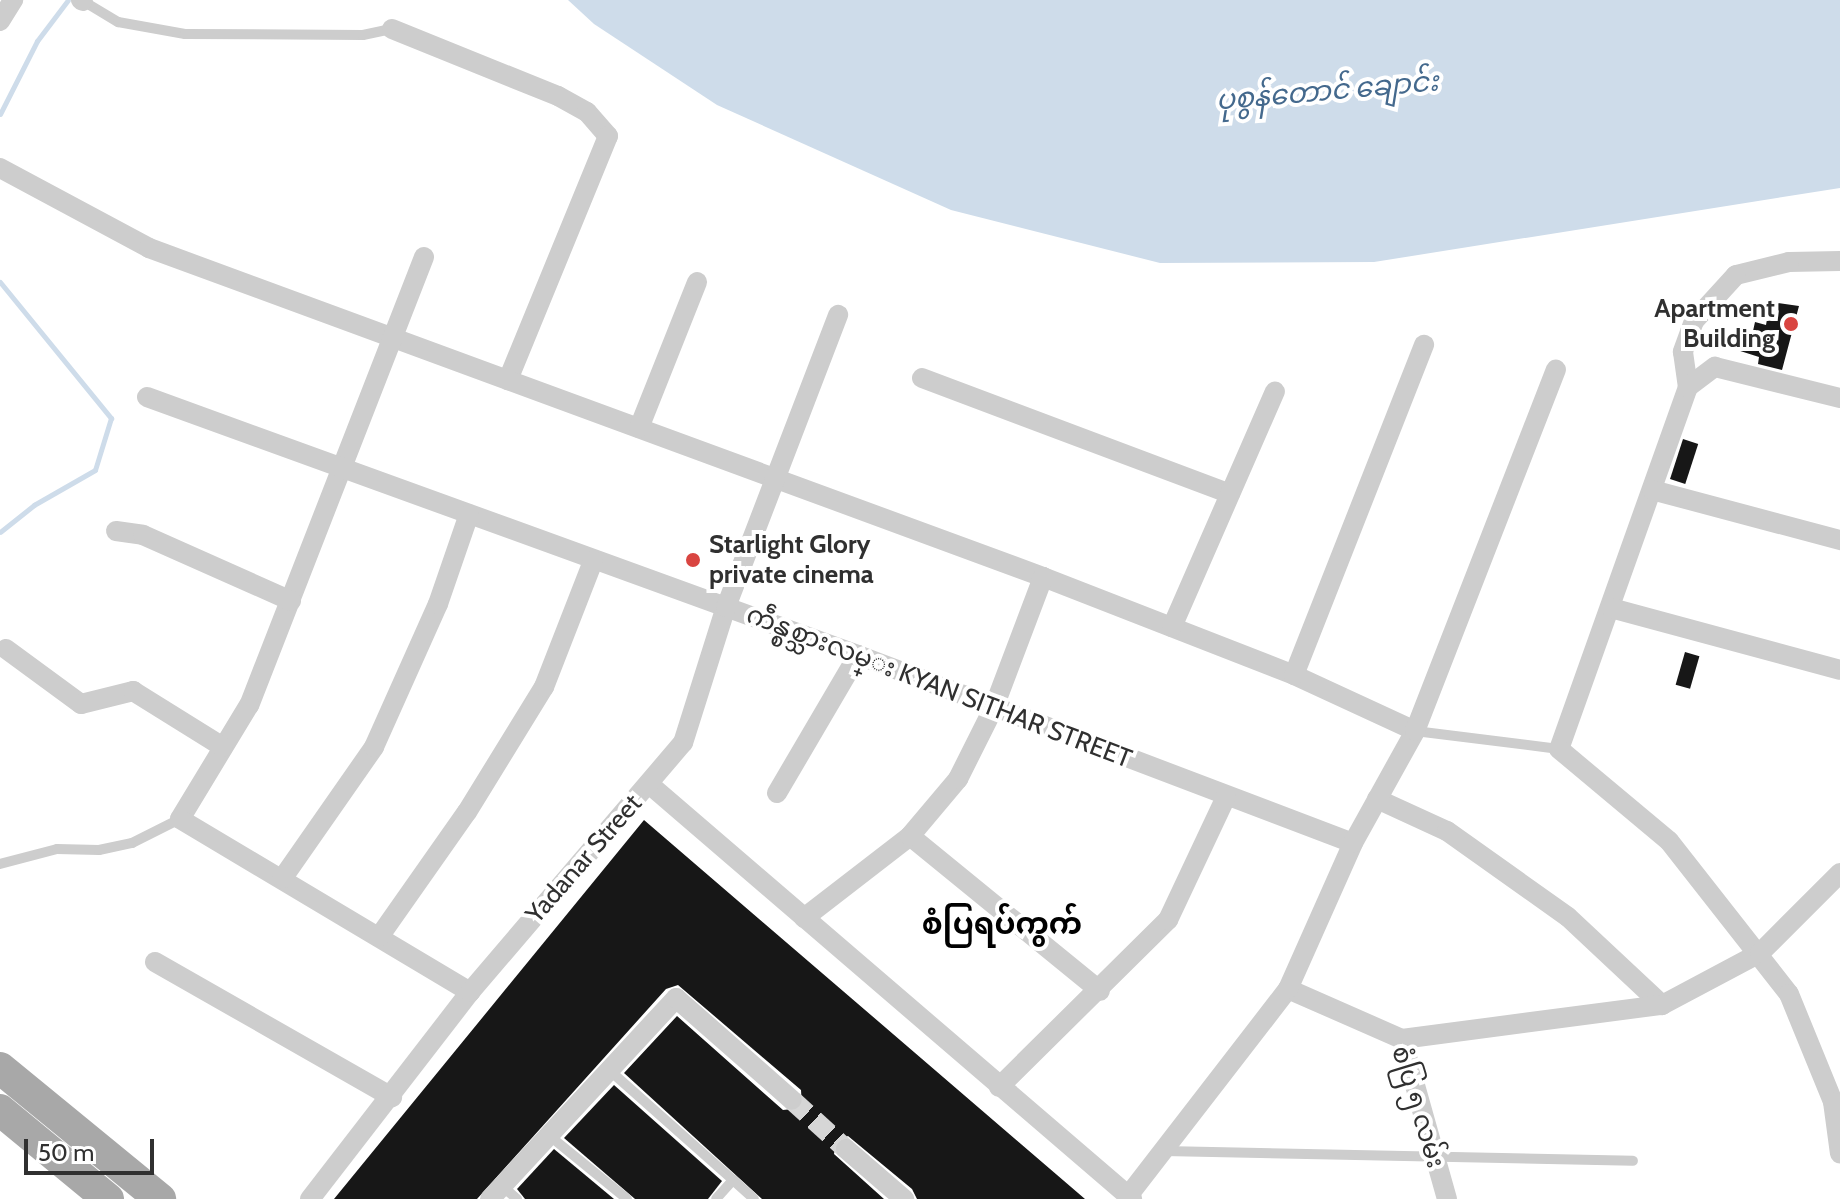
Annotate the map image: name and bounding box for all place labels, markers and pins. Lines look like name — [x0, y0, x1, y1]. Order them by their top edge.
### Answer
place label: Apartment Building — [1654, 293, 1775, 354]
marker: Apartment Building — [1782, 315, 1800, 333]
place label: Starlight Glory private cinema — [709, 529, 874, 590]
marker: Starlight Glory private cinema — [684, 551, 702, 569]

